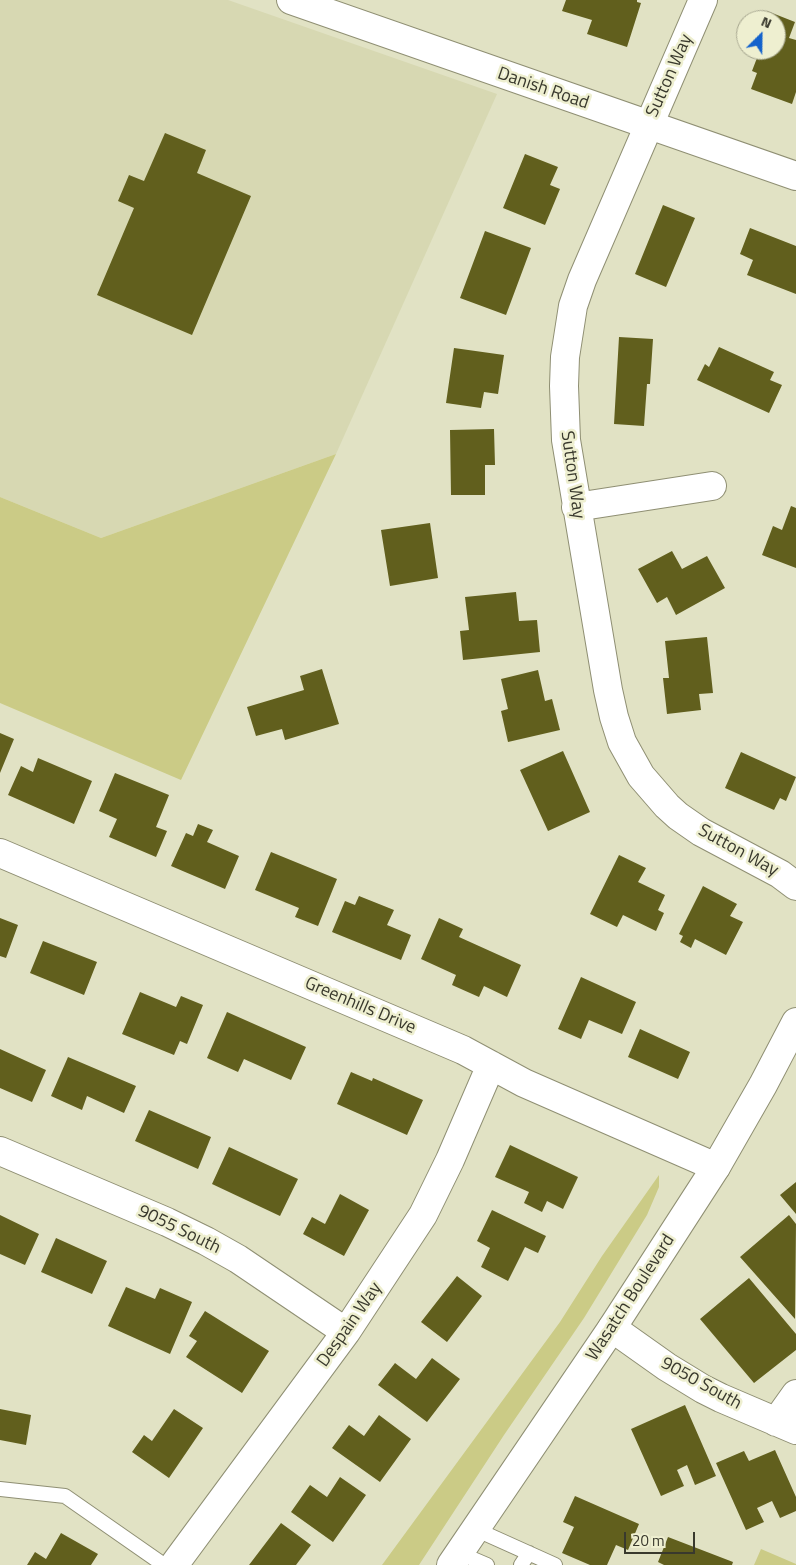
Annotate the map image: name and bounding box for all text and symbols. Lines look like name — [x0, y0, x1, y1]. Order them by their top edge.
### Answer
north arrow — [736, 10, 786, 60]
text: N — [758, 10, 775, 33]
street label: Sutton Way — [642, 31, 698, 121]
street label: Danish Road — [494, 63, 592, 115]
street label: Sutton Way — [555, 430, 589, 520]
street label: Sutton Way — [694, 820, 782, 882]
street label: Greenhills Drive — [301, 973, 419, 1039]
street label: 9055 South — [134, 1201, 224, 1259]
street label: Wasatch Boulevard — [582, 1231, 680, 1365]
street label: Despain Way — [313, 1278, 387, 1372]
street label: 9050 South — [657, 1353, 745, 1415]
scale bar — [626, 1522, 697, 1554]
text: 20 m — [632, 1529, 665, 1552]

